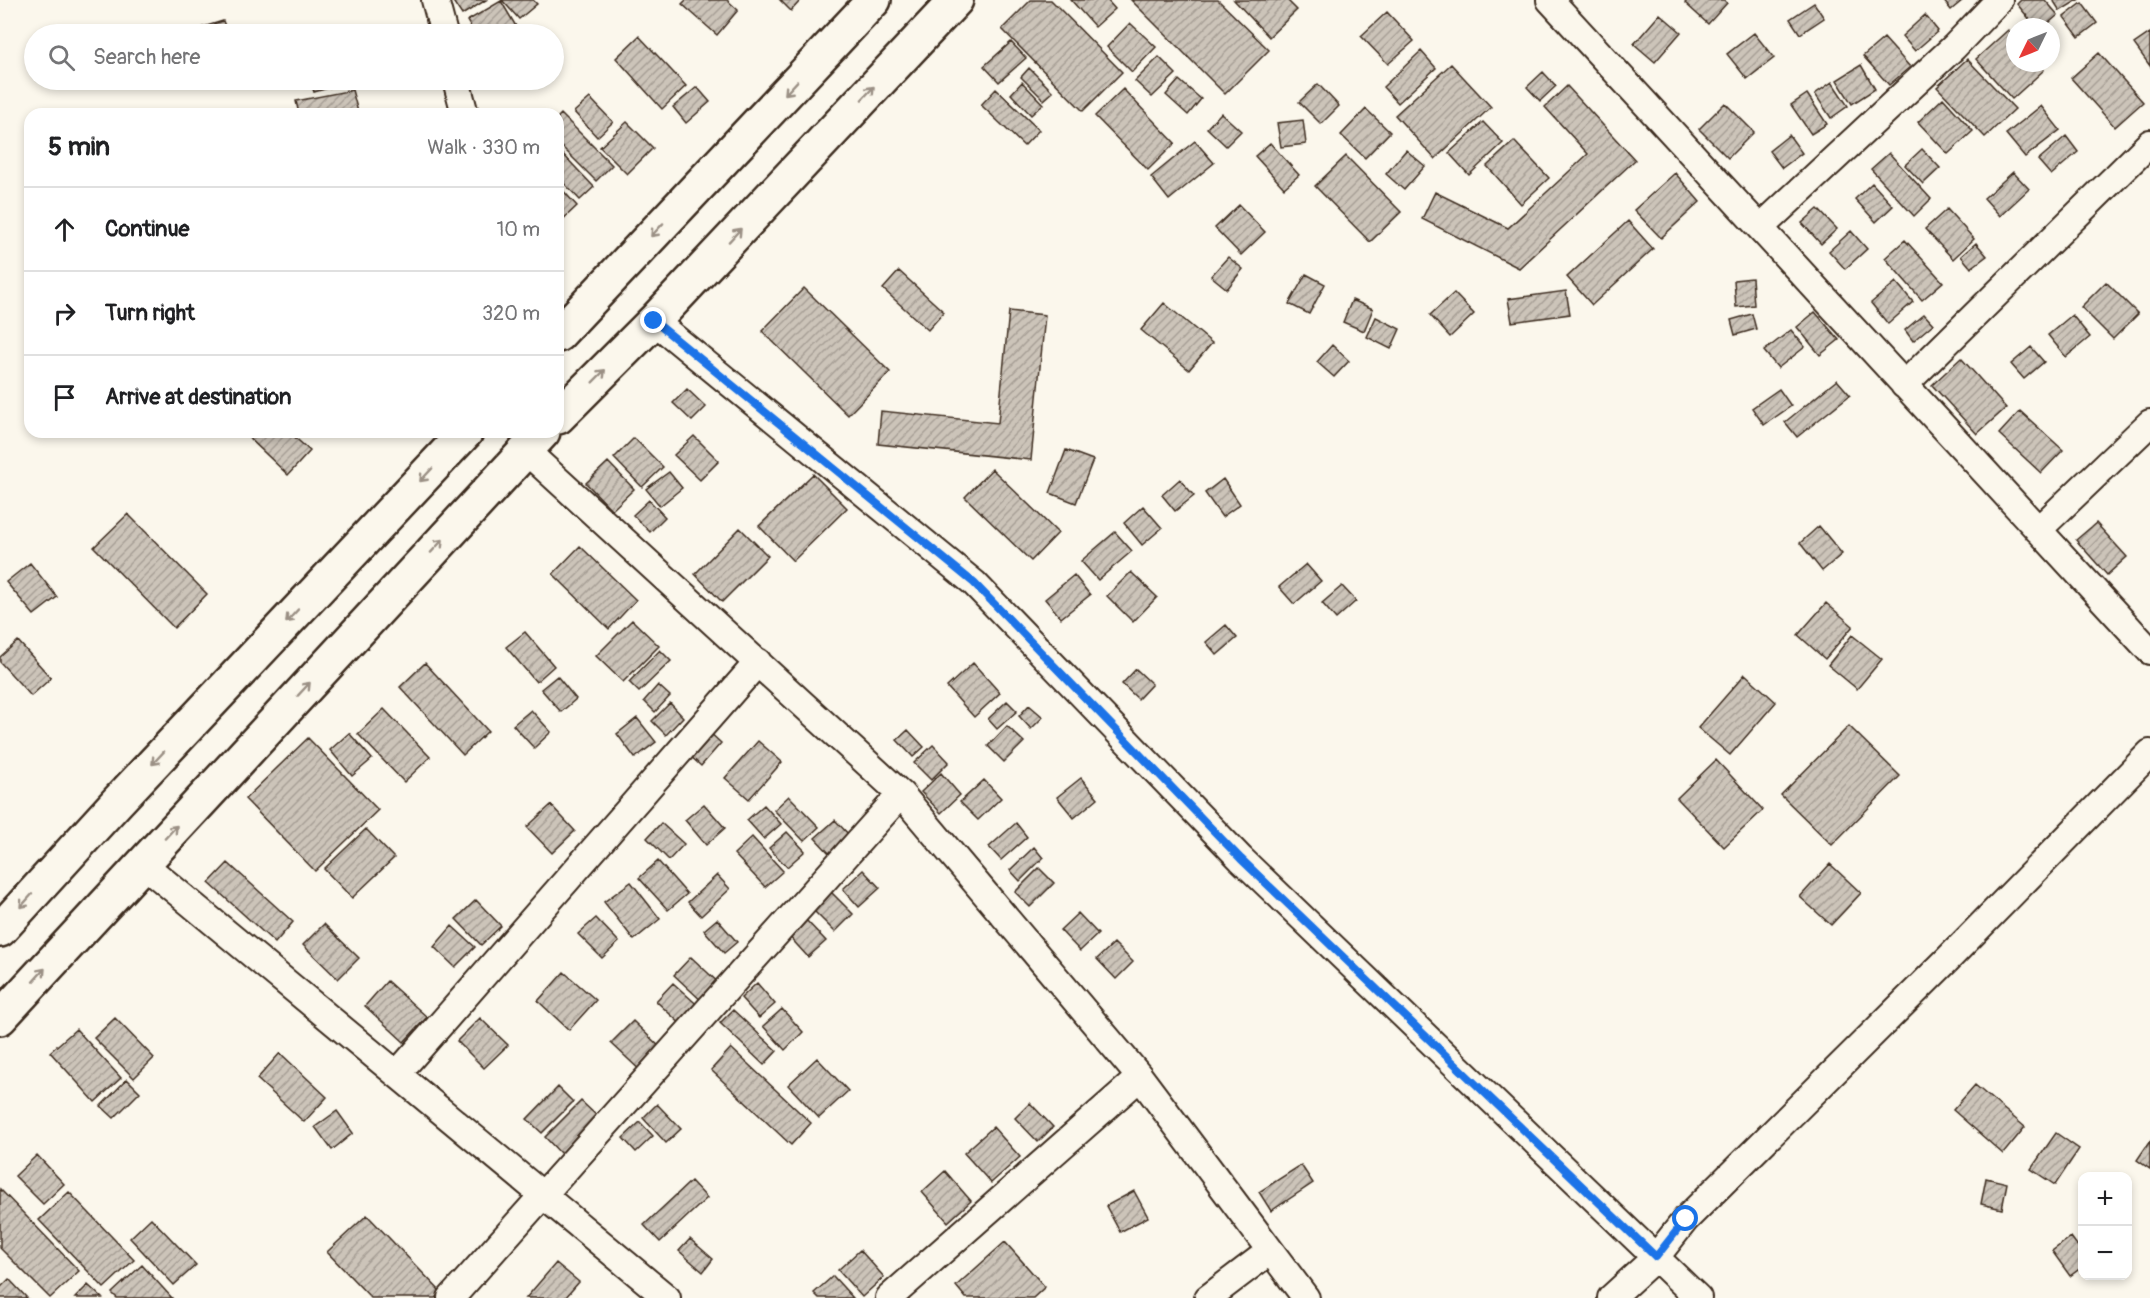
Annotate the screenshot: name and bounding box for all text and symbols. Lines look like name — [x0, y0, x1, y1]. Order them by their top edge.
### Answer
north arrow — [2006, 18, 2060, 72]
search box — [24, 24, 564, 90]
icon: search — [45, 41, 78, 74]
text: Search here — [93, 43, 200, 71]
one-way arrow — [783, 81, 798, 96]
one-way arrow — [861, 86, 875, 101]
text: 5 min — [48, 131, 110, 163]
text: Walk · 330 m — [427, 135, 540, 160]
icon: ahead — [48, 213, 81, 246]
text: Continue — [105, 215, 189, 243]
text: 10 m — [496, 217, 540, 242]
one-way arrow — [650, 222, 664, 237]
one-way arrow — [727, 228, 742, 243]
icon: right — [48, 297, 81, 330]
text: Turn right — [105, 299, 195, 327]
text: 320 m — [482, 301, 540, 326]
route end — [640, 307, 666, 333]
one-way arrow — [592, 368, 607, 383]
icon: arrive — [48, 381, 81, 414]
text: Arrive at destination — [105, 383, 291, 411]
one-way arrow — [419, 467, 433, 482]
one-way arrow — [429, 538, 444, 553]
one-way arrow — [285, 609, 299, 624]
one-way arrow — [297, 681, 311, 696]
one-way arrow — [151, 750, 165, 765]
one-way arrow — [164, 824, 178, 839]
one-way arrow — [19, 894, 33, 909]
one-way arrow — [32, 968, 47, 983]
map controls — [2078, 1172, 2132, 1280]
button: + — [2078, 1172, 2132, 1226]
route start — [1672, 1205, 1698, 1231]
button: − — [2078, 1226, 2132, 1280]

